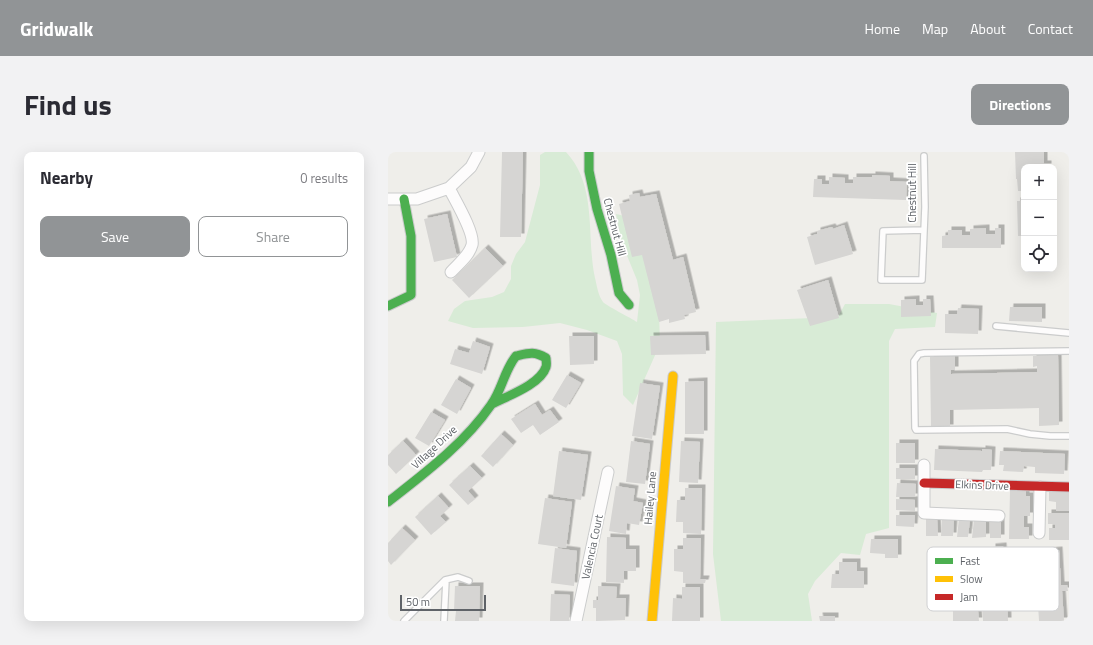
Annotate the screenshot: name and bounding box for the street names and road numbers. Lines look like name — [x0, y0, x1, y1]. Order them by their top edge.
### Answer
street label: Chestnut Hill — [904, 163, 920, 223]
street label: Chestnut Hill — [600, 196, 630, 258]
street label: Village Drive — [408, 421, 461, 472]
street label: Hailey Lane — [640, 470, 660, 525]
street label: Elkins Drive — [955, 476, 1010, 494]
street label: Valencia Court — [577, 513, 607, 581]

